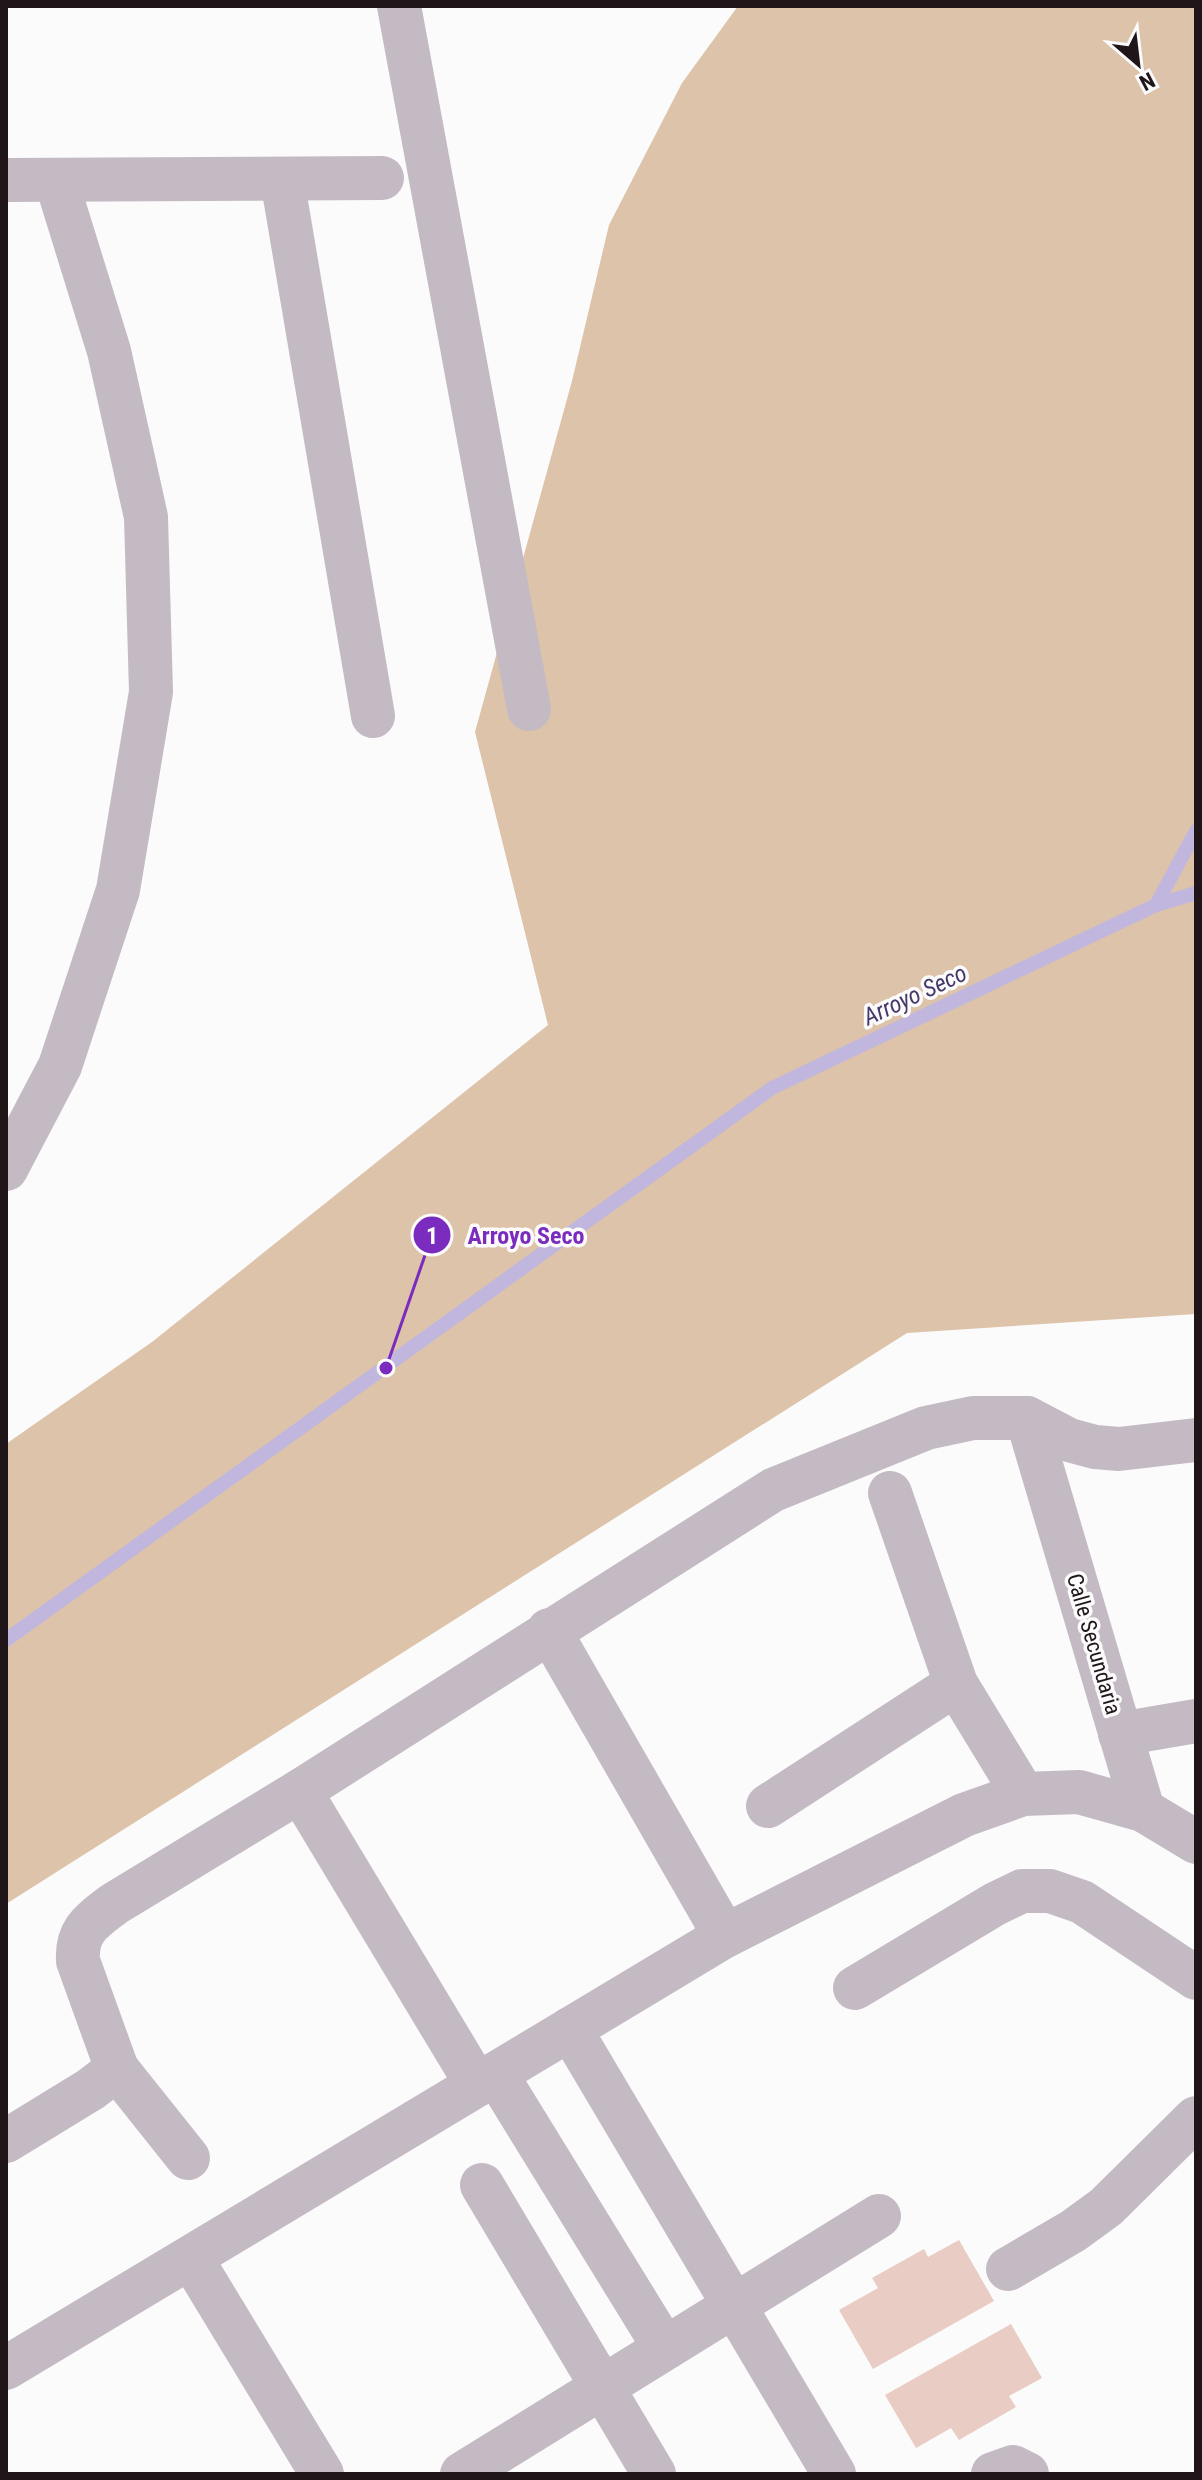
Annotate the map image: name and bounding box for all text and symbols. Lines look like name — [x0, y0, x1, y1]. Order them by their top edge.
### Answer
north arrow — [1098, 24, 1178, 104]
text: N — [1135, 67, 1159, 95]
water label: Arroyo Seco — [858, 959, 971, 1032]
callout: Arroyo Seco — [412, 1211, 601, 1259]
text: 1 — [426, 1222, 438, 1250]
text: Arroyo Seco — [468, 1222, 585, 1250]
street label: Calle Secundaria — [1062, 1571, 1126, 1717]

